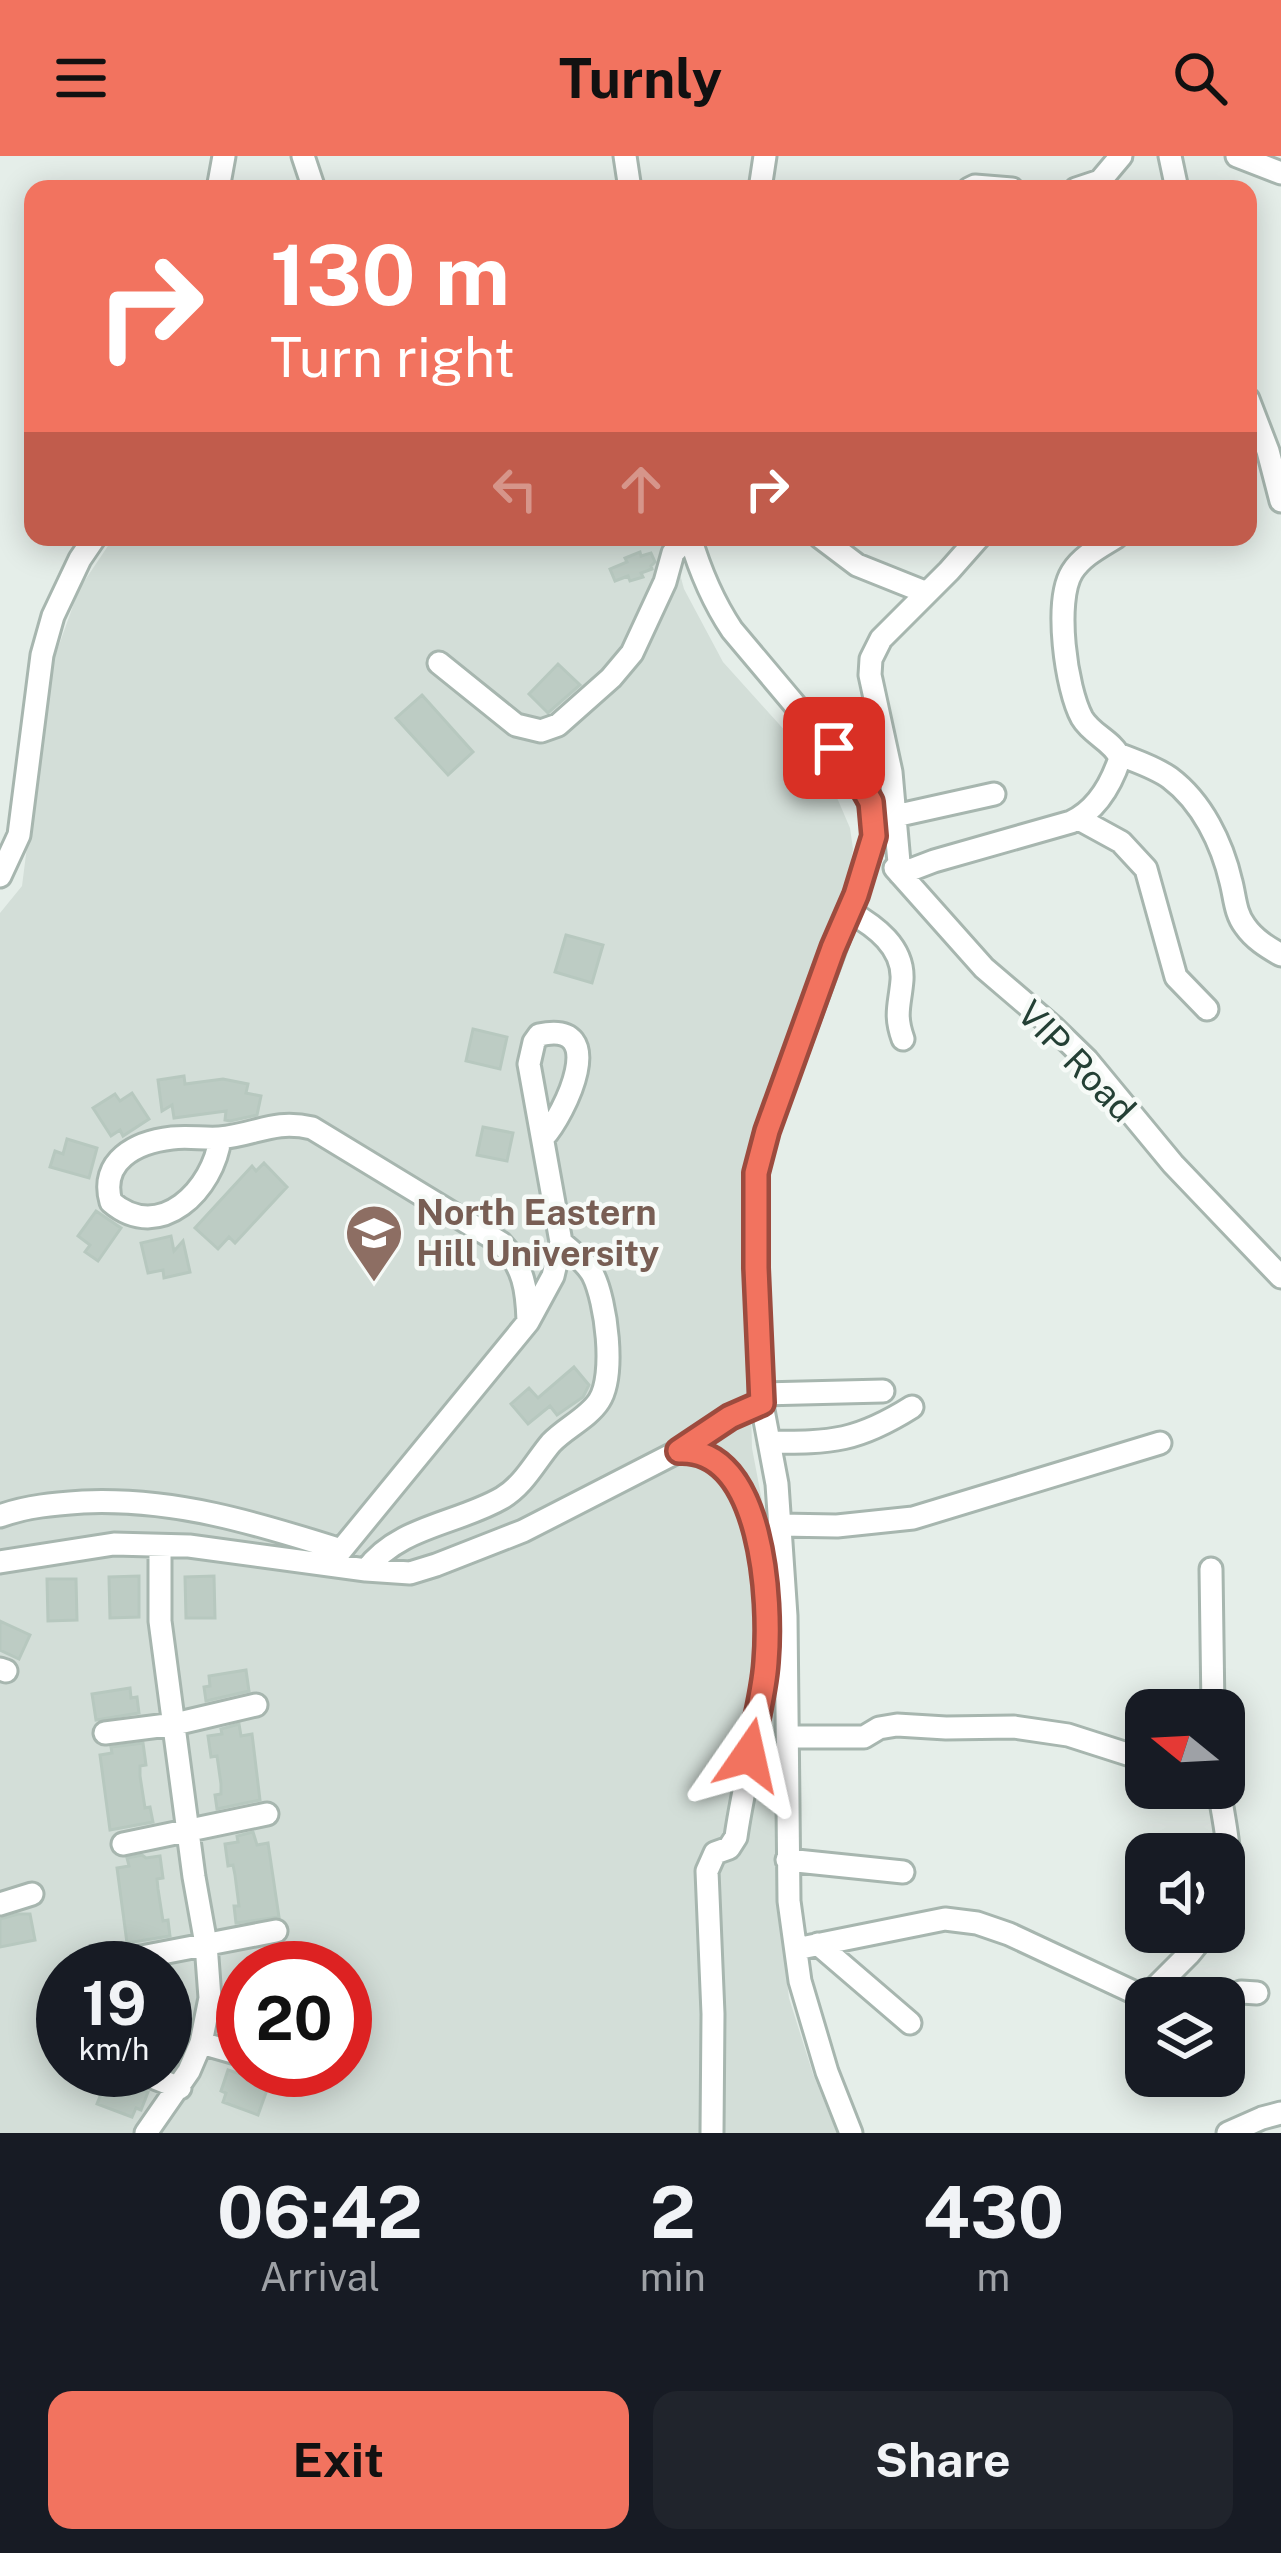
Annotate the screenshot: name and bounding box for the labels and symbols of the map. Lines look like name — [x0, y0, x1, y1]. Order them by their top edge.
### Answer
pin — [783, 697, 885, 799]
street label: VIP Road — [1009, 992, 1145, 1130]
place label: North Eastern Hill University — [416, 1191, 659, 1274]
school or university icon: North Eastern Hill University — [343, 1202, 405, 1284]
north arrow — [1125, 1689, 1245, 1809]
position arrow — [686, 1692, 812, 1818]
speed limit sign: 20 — [216, 1941, 372, 2097]

